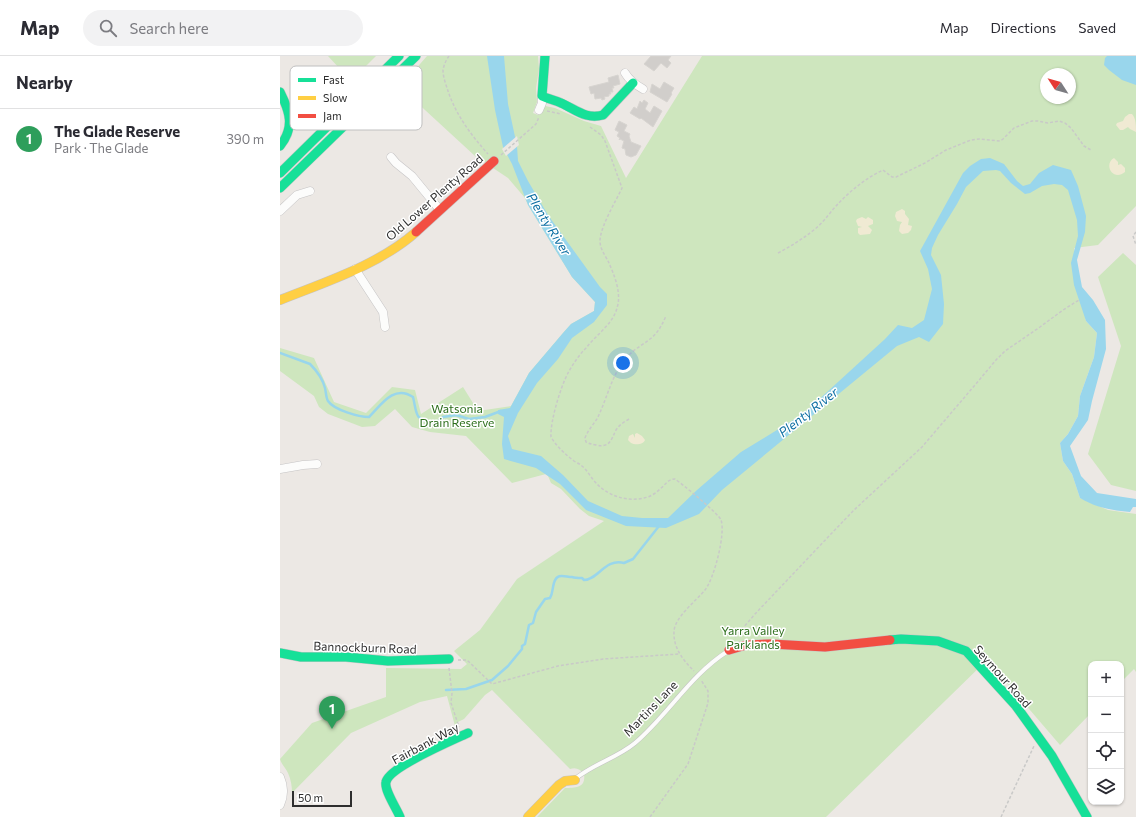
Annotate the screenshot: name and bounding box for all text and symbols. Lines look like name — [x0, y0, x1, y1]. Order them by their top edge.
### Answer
search box — [83, 10, 363, 46]
text: Map — [20, 16, 59, 39]
icon: search — [97, 17, 119, 39]
text: Search here — [129, 19, 209, 37]
text: Map — [940, 19, 969, 36]
text: Directions — [991, 19, 1056, 36]
text: Saved — [1078, 19, 1116, 36]
legend — [290, 66, 422, 130]
north arrow — [1040, 68, 1076, 104]
text: Nearby — [16, 72, 73, 93]
text: Fast — [323, 73, 345, 86]
text: Slow — [323, 91, 348, 104]
text: Jam — [323, 109, 342, 123]
text: The Glade Reserve — [54, 122, 180, 140]
text: 1 — [26, 131, 32, 147]
text: 390 m — [226, 131, 264, 147]
text: Park · The Glade — [54, 140, 148, 156]
street label: Old Lower Plenty Road — [383, 151, 485, 243]
water label: Plenty River — [523, 190, 575, 259]
your location — [613, 353, 633, 373]
water label: Plenty River — [775, 383, 842, 440]
park label: Watsonia Drain Reserve — [420, 401, 494, 429]
park label: Yarra Valley Parklands — [721, 623, 785, 651]
street label: Bannockburn Road — [313, 638, 417, 656]
street label: Seymour Road — [971, 642, 1035, 710]
map controls — [1088, 661, 1124, 805]
button: + — [1088, 661, 1124, 697]
street label: Martins Lane — [620, 677, 680, 739]
pin: 1 — [319, 696, 345, 729]
button: − — [1088, 697, 1124, 733]
street label: Fairbank Way — [389, 719, 461, 767]
button: locate — [1088, 733, 1124, 769]
button: layers — [1088, 769, 1124, 805]
scale bar — [292, 789, 352, 808]
text: 50 m — [298, 791, 323, 804]

